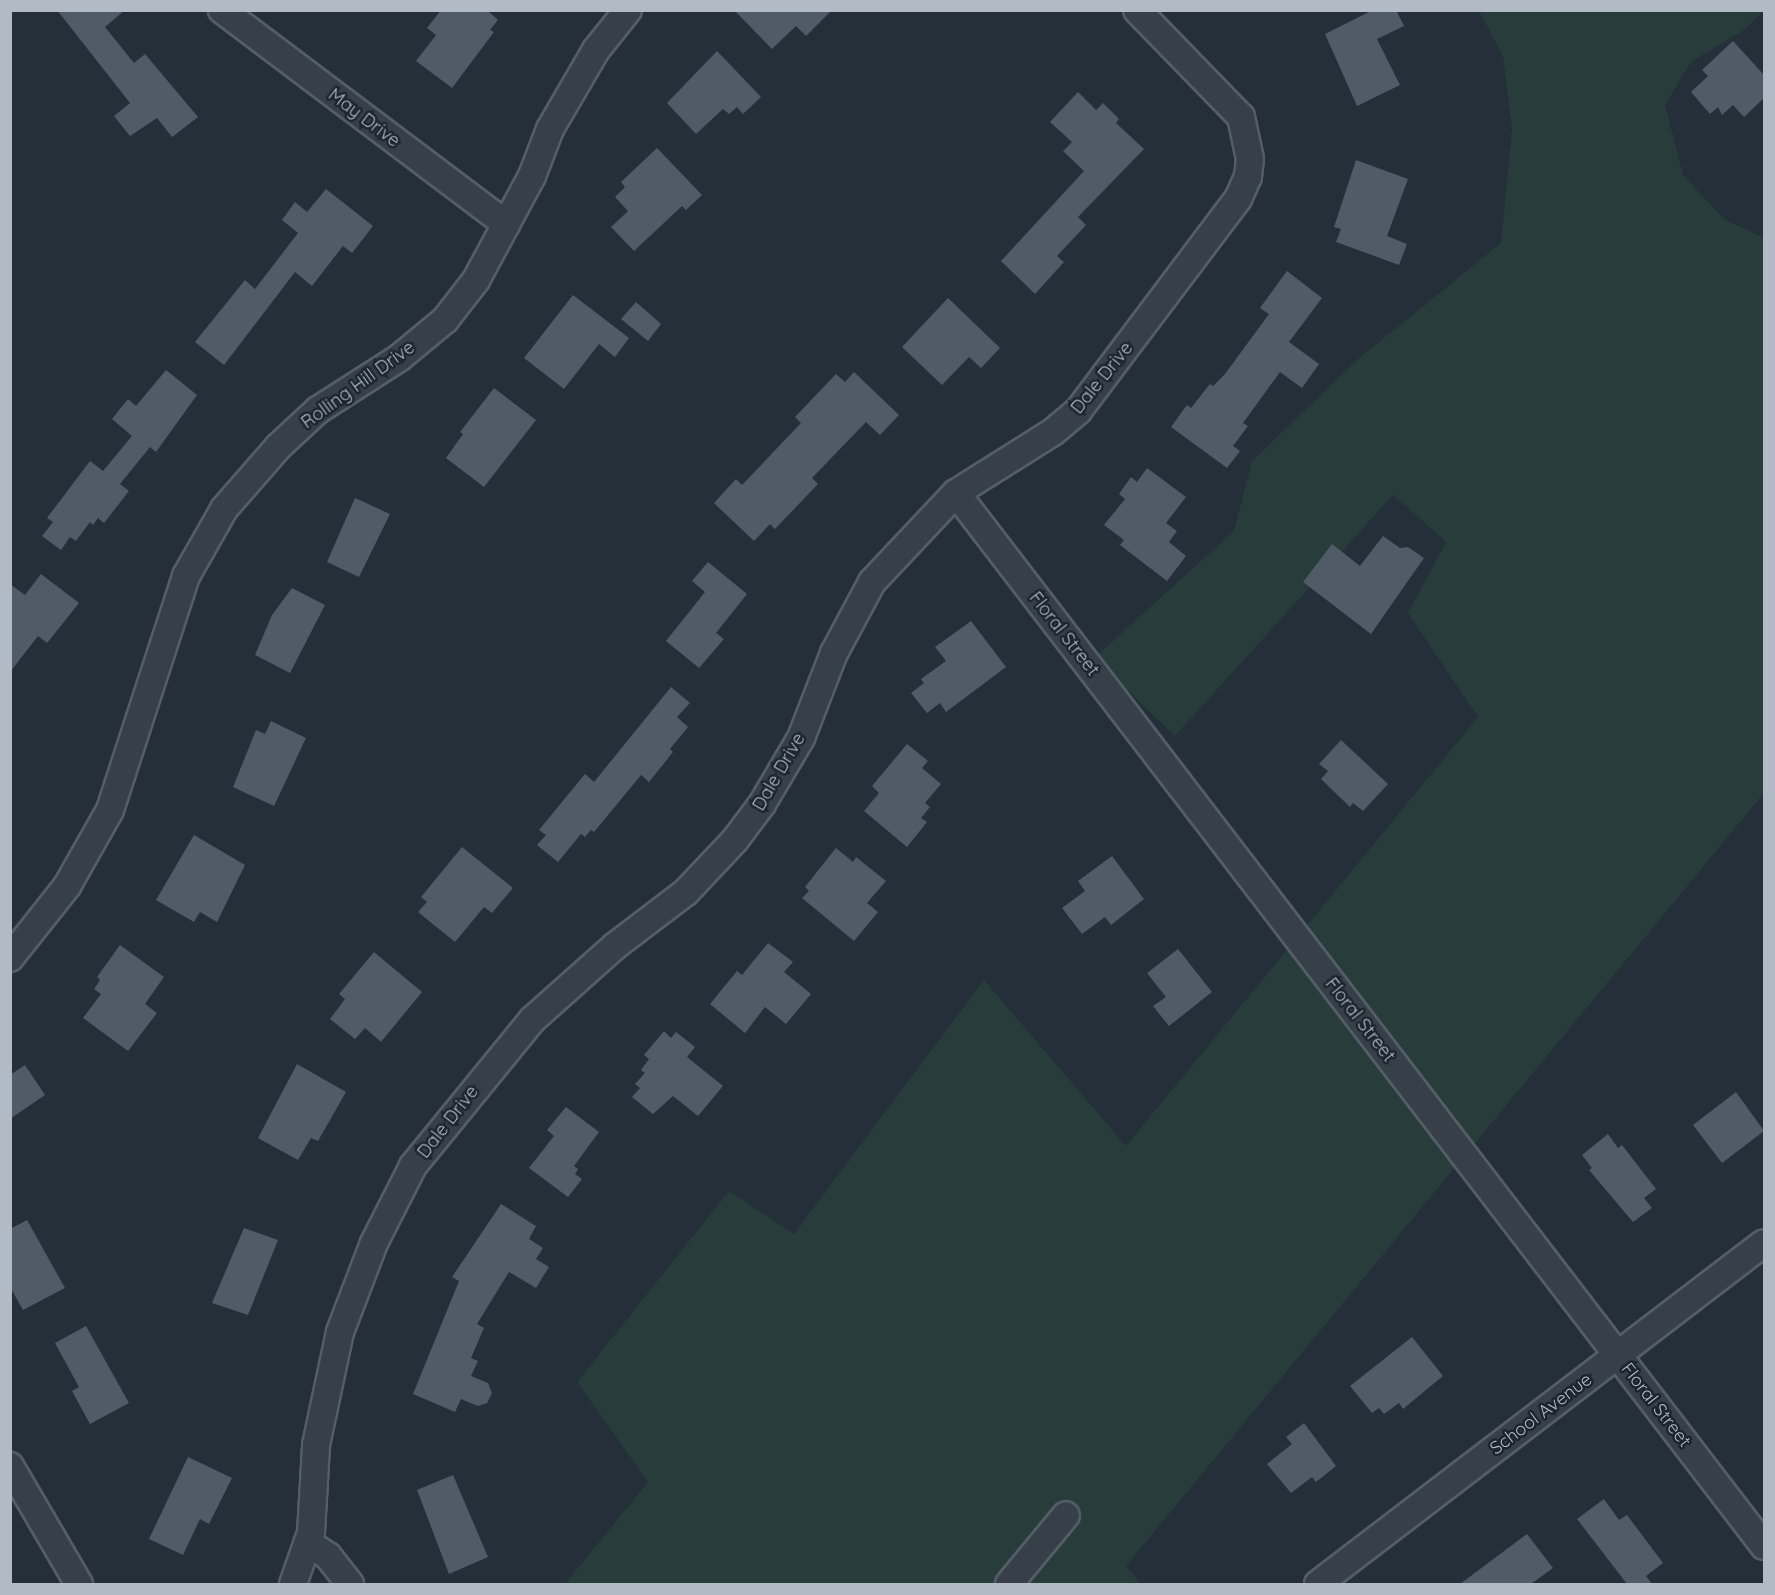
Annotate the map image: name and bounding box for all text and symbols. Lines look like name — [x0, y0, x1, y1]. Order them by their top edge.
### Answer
street label: May Drive — [324, 84, 404, 152]
street label: Rolling Hill Drive — [297, 337, 419, 433]
street label: Dale Drive — [1066, 338, 1138, 418]
street label: Floral Street — [1024, 588, 1104, 680]
street label: Dale Drive — [748, 729, 810, 815]
street label: Floral Street — [1320, 974, 1400, 1066]
street label: Dale Drive — [413, 1081, 483, 1163]
street label: Floral Street — [1616, 1359, 1696, 1451]
street label: School Avenue — [1486, 1369, 1596, 1459]

